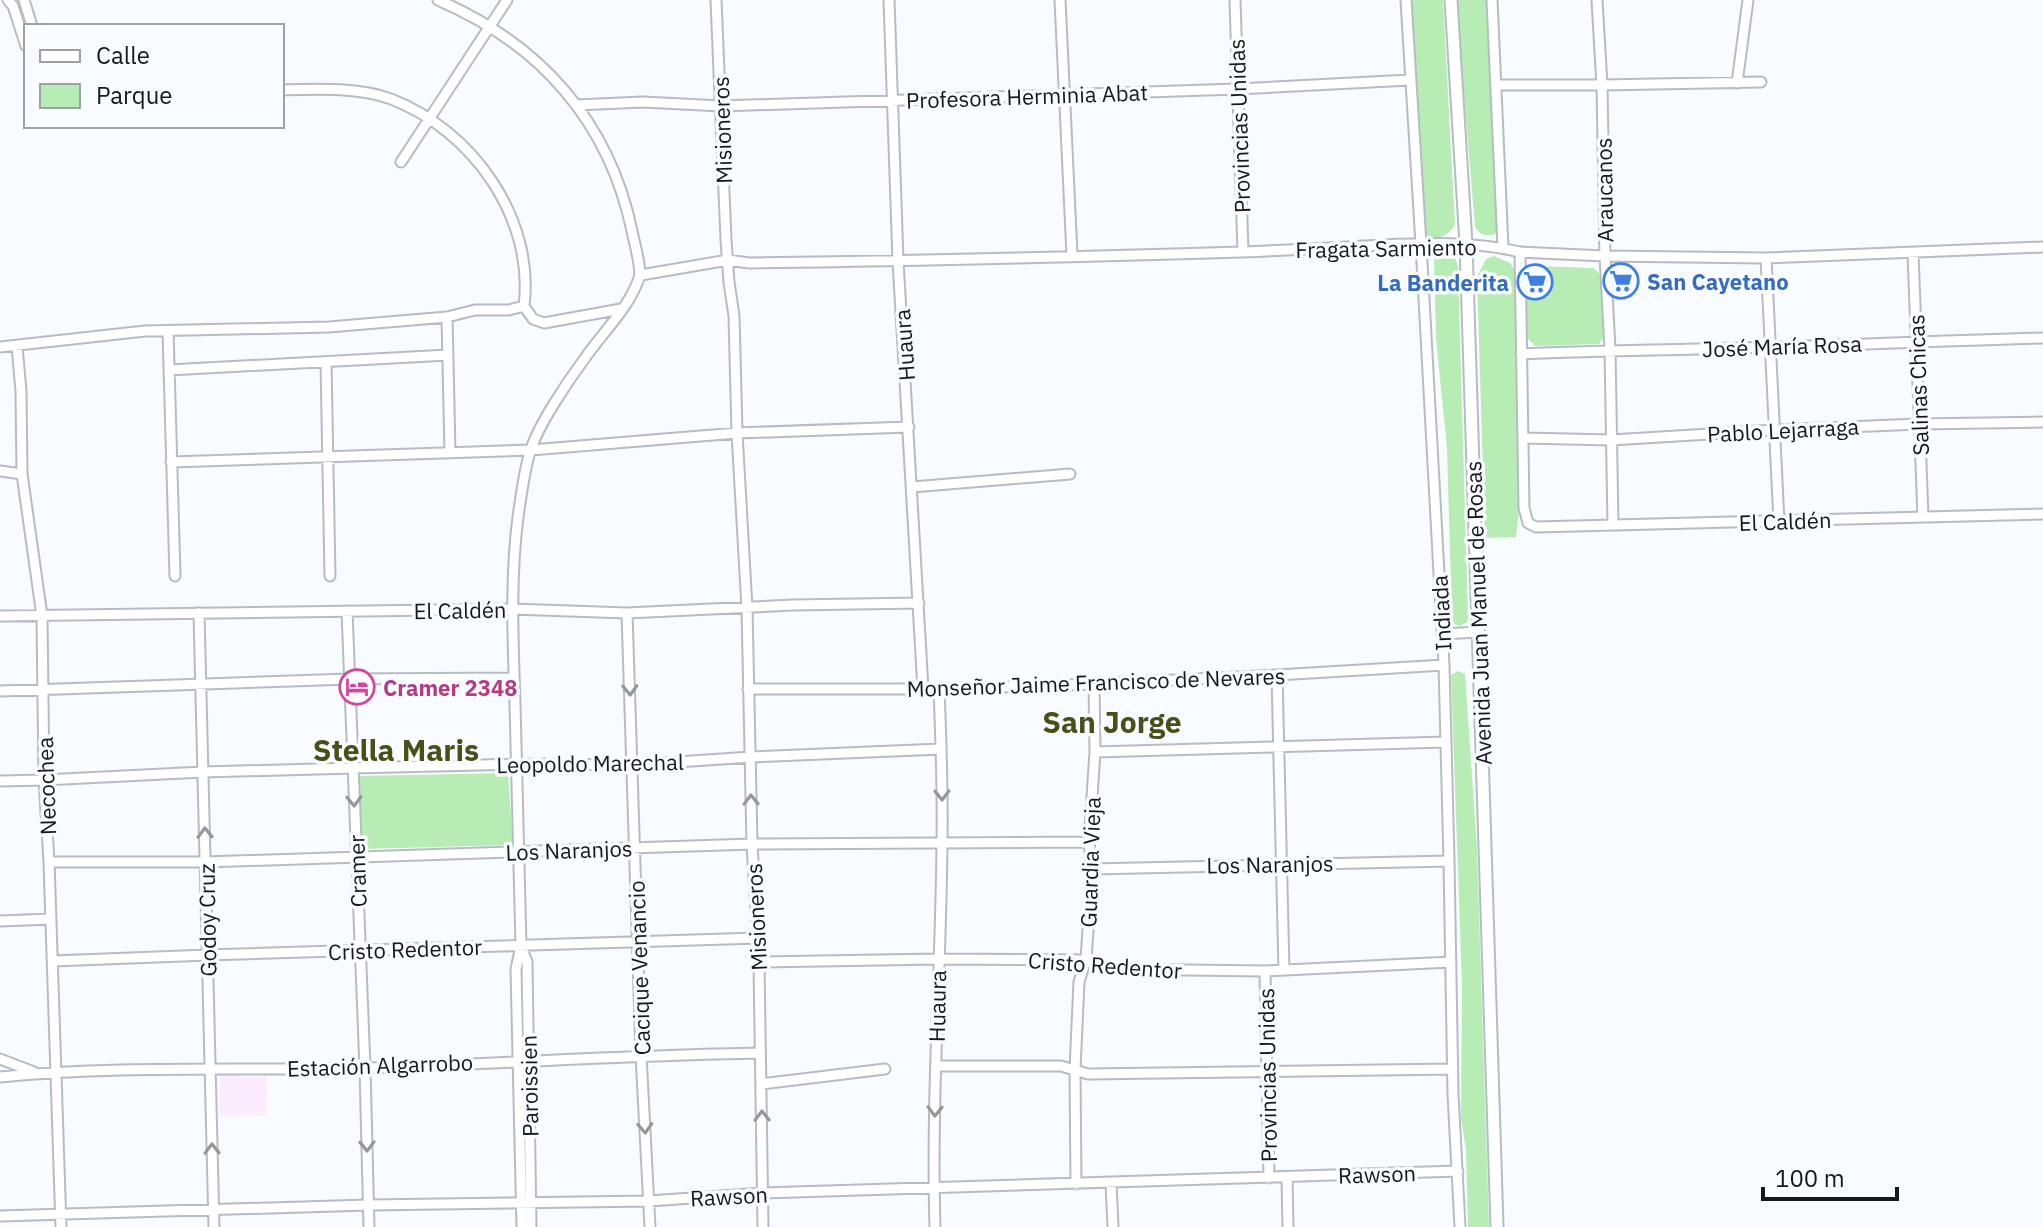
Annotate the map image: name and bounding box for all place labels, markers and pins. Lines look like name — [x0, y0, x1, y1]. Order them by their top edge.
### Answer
supermarket icon: San Cayetano — [1602, 262, 1640, 300]
supermarket icon: La Banderita — [1516, 263, 1554, 301]
place label: San Cayetano — [1647, 267, 1789, 296]
place label: La Banderita — [1377, 268, 1509, 297]
hotel icon: Cramer 2348 — [338, 668, 376, 706]
place label: Cramer 2348 — [383, 673, 517, 702]

